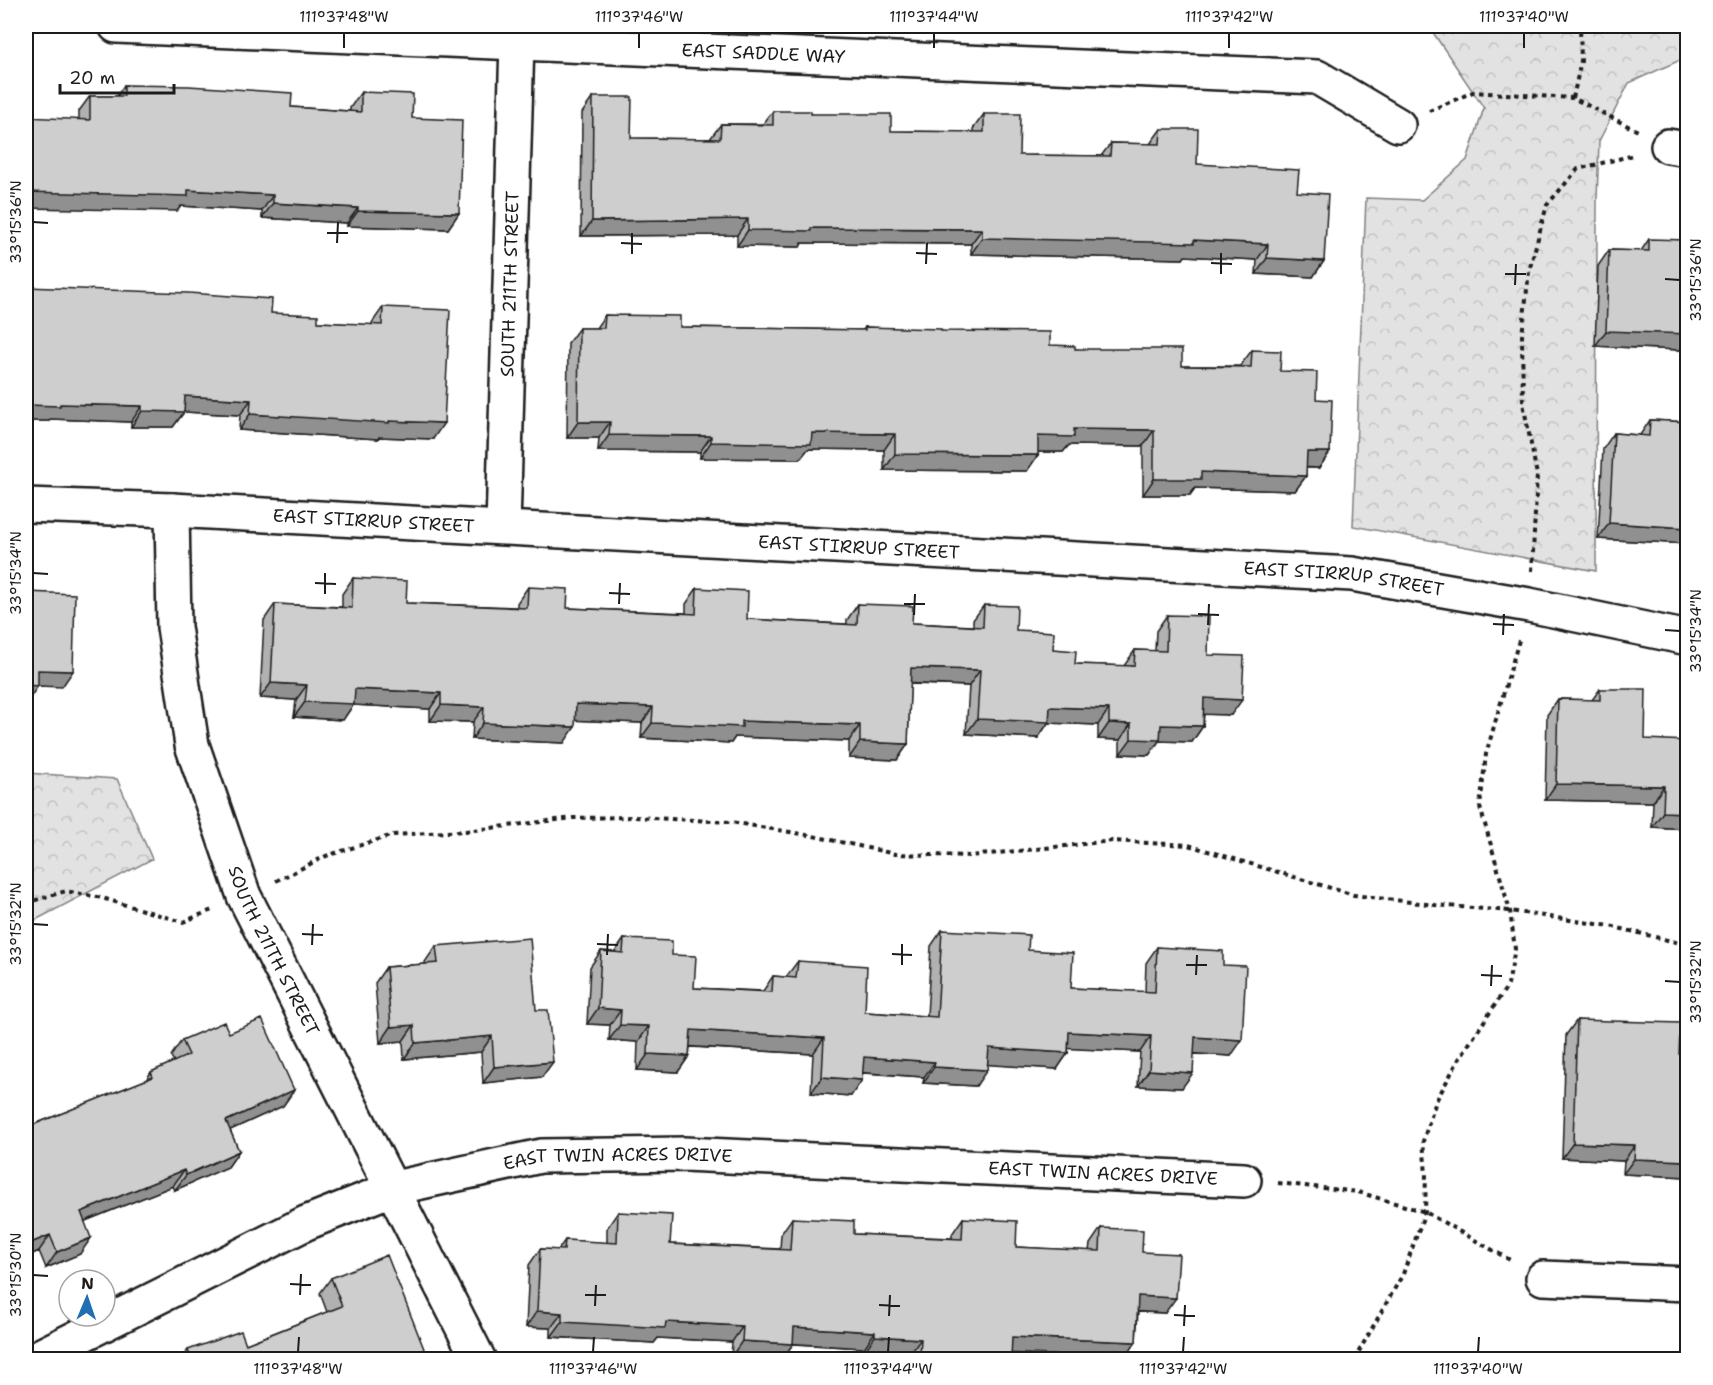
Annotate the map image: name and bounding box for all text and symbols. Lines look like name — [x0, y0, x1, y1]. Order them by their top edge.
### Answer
text: 111°37'48"W — [299, 7, 389, 27]
text: 111°37'46"W — [595, 7, 683, 27]
text: 111°37'44"W — [889, 7, 979, 27]
text: 111°37'42"W — [1185, 7, 1273, 27]
text: 111°37'40"W — [1479, 7, 1569, 27]
street label: EAST SADDLE WAY — [681, 38, 846, 69]
scale bar — [60, 57, 174, 95]
text: 20 m — [69, 66, 115, 90]
text: 33°15'36"N — [6, 180, 26, 264]
street label: SOUTH 211TH STREET — [495, 191, 525, 378]
text: 33°15'36"N — [1686, 238, 1706, 322]
street label: EAST STIRRUP STREET — [272, 503, 475, 538]
street label: EAST STIRRUP STREET — [758, 530, 960, 565]
text: 33°15'34"N — [6, 531, 26, 615]
street label: EAST STIRRUP STREET — [1243, 556, 1446, 602]
text: 33°15'34"N — [1686, 589, 1706, 673]
street label: SOUTH 211TH STREET — [222, 863, 325, 1040]
text: 33°15'32"N — [6, 882, 26, 966]
text: 33°15'32"N — [1686, 940, 1706, 1024]
street label: EAST TWIN ACRES DRIVE — [501, 1142, 733, 1176]
street label: EAST TWIN ACRES DRIVE — [988, 1156, 1218, 1191]
text: 33°15'30"N — [6, 1233, 26, 1317]
north arrow — [57, 1268, 117, 1328]
text: N — [81, 1273, 94, 1294]
text: 111°37'48"W — [253, 1359, 343, 1379]
text: 111°37'46"W — [549, 1359, 637, 1379]
text: 111°37'44"W — [843, 1359, 933, 1379]
text: 111°37'42"W — [1139, 1359, 1227, 1379]
text: 111°37'40"W — [1433, 1359, 1523, 1379]

